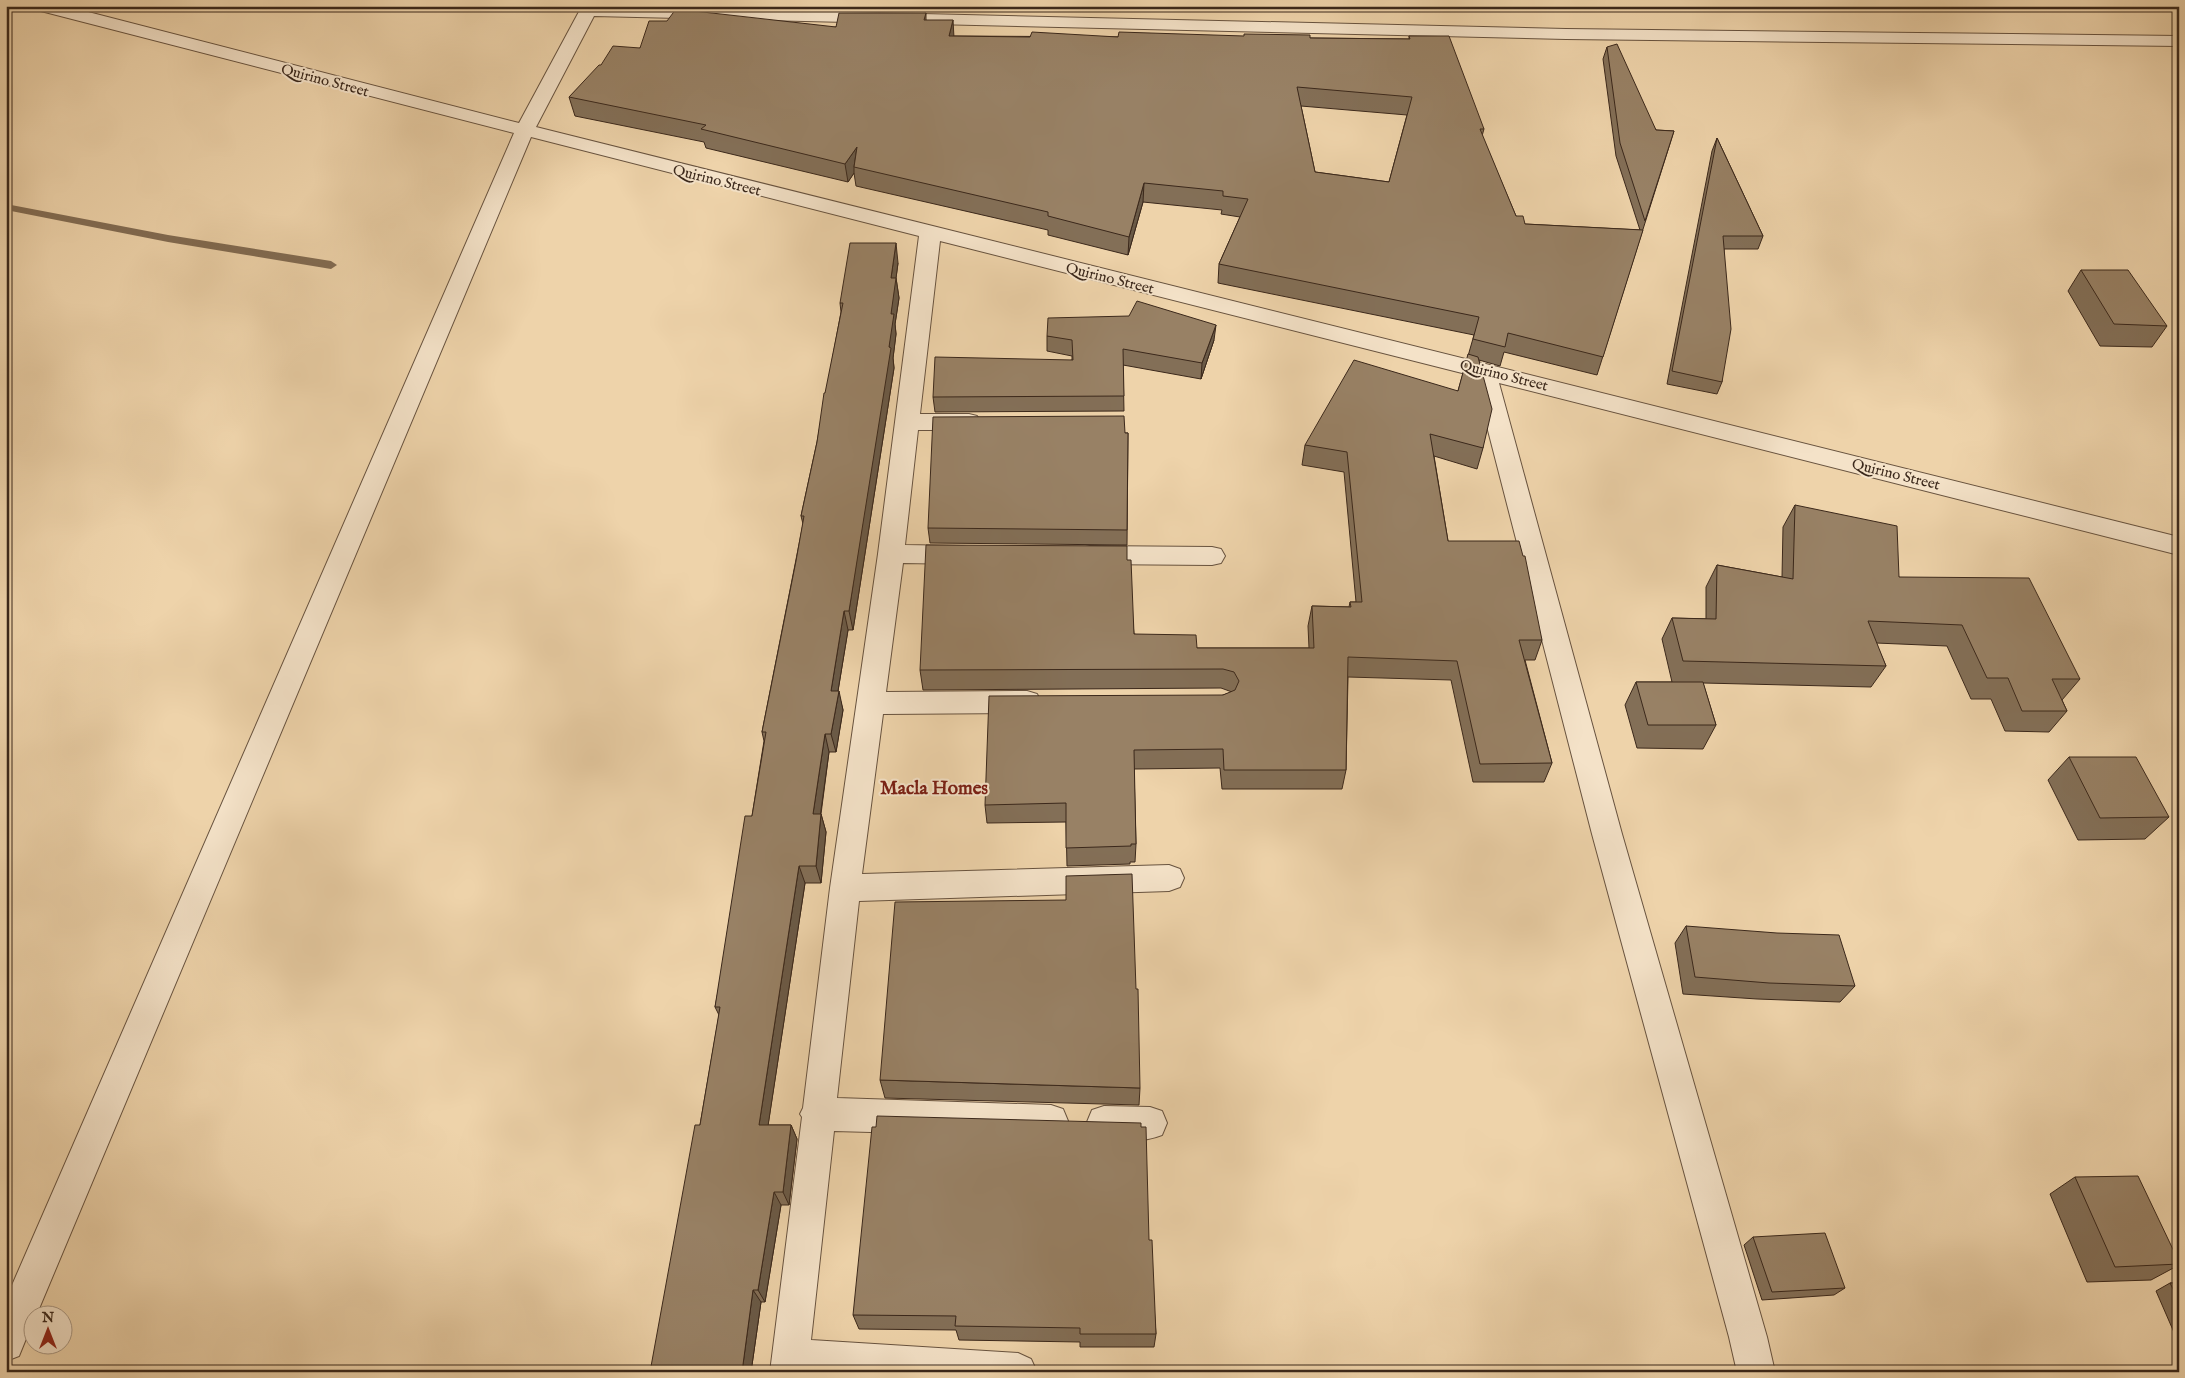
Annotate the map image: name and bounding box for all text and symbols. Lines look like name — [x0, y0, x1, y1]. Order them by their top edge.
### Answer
street label: Quirino Street — [279, 60, 371, 101]
street label: Quirino Street — [671, 160, 763, 201]
street label: Quirino Street — [1064, 258, 1156, 299]
street label: Quirino Street — [1458, 355, 1550, 396]
street label: Quirino Street — [1850, 454, 1942, 495]
district label: Macla Homes — [880, 777, 988, 801]
north arrow — [22, 1306, 72, 1356]
text: N — [41, 1309, 54, 1327]

